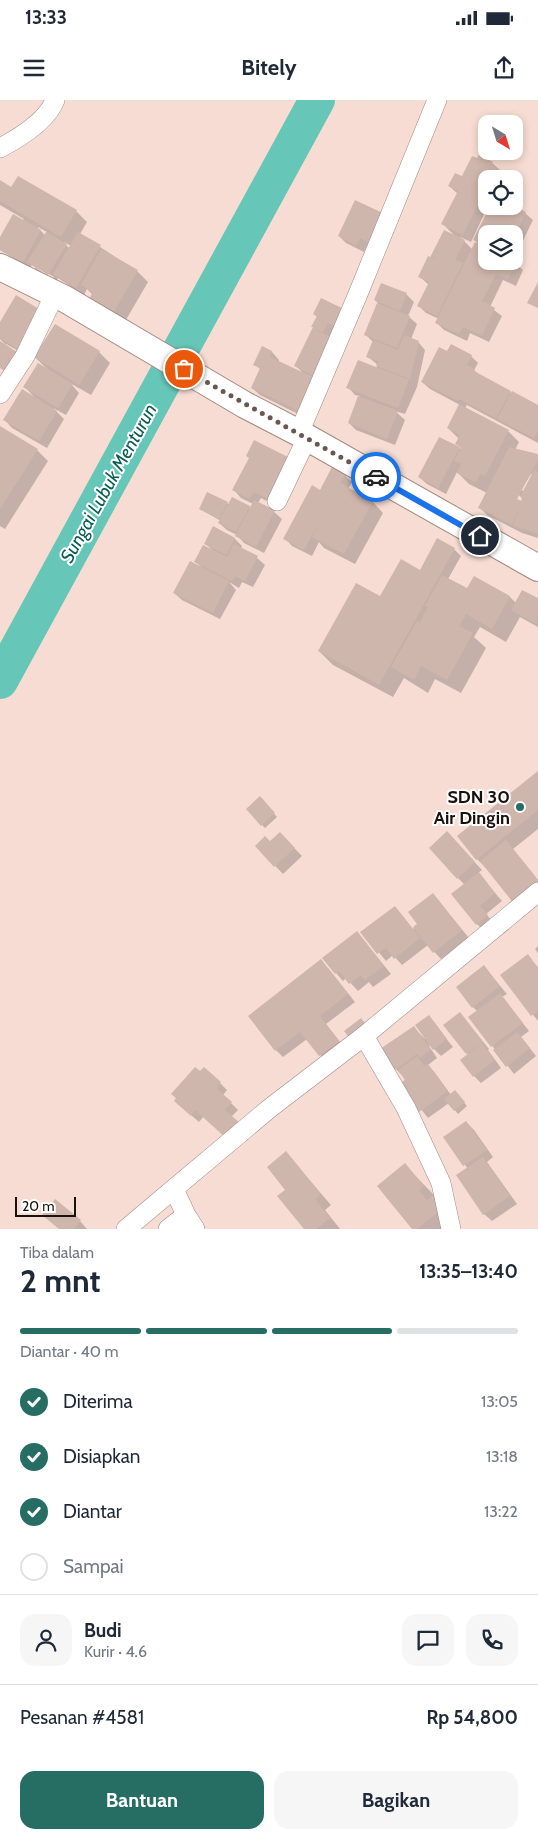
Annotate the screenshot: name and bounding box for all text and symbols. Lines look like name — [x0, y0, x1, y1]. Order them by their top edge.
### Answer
text: 13:33 — [25, 6, 67, 29]
icon: menu — [20, 54, 48, 82]
text: Bitely — [241, 54, 297, 81]
icon: share — [490, 54, 518, 82]
north arrow — [478, 115, 522, 160]
map controls — [478, 115, 523, 270]
button: locate — [478, 170, 523, 215]
button: layers — [478, 225, 523, 270]
pin — [163, 348, 205, 390]
icon: bag — [170, 355, 198, 383]
water label: Sungai Lubuk Menturun — [55, 400, 162, 567]
courier — [351, 452, 401, 502]
icon: car — [362, 463, 390, 491]
pin — [459, 515, 501, 557]
icon: home — [466, 522, 494, 550]
place label: SDN 30 Air Dingin — [434, 786, 510, 829]
marker: SDN 30 Air Dingin — [514, 801, 526, 813]
scale bar — [15, 1194, 76, 1217]
text: 20 m — [22, 1197, 55, 1215]
text: Tiba dalam — [20, 1243, 94, 1262]
text: 13:35–13:40 — [419, 1260, 518, 1283]
text: 2 mnt — [20, 1261, 100, 1300]
text: Diantar · 40 m — [20, 1342, 119, 1361]
icon: check — [20, 1388, 48, 1416]
text: Diterima — [63, 1390, 133, 1413]
text: 13:05 — [481, 1392, 518, 1411]
icon: check — [20, 1443, 48, 1471]
text: Disiapkan — [63, 1445, 140, 1468]
text: 13:18 — [486, 1447, 518, 1466]
icon: check — [20, 1498, 48, 1526]
text: Diantar — [63, 1500, 122, 1523]
text: 13:22 — [484, 1502, 518, 1521]
text: Sampai — [63, 1555, 124, 1578]
button: person — [20, 1614, 72, 1666]
button: chat — [402, 1614, 454, 1666]
button: phone — [466, 1614, 518, 1666]
text: Budi — [84, 1619, 122, 1642]
text: Kurir · 4.6 — [84, 1642, 147, 1661]
text: Pesanan #4581 — [20, 1706, 144, 1729]
text: Rp 54,800 — [426, 1706, 518, 1729]
button: Bantuan — [20, 1771, 264, 1829]
button: Bagikan — [274, 1771, 518, 1829]

